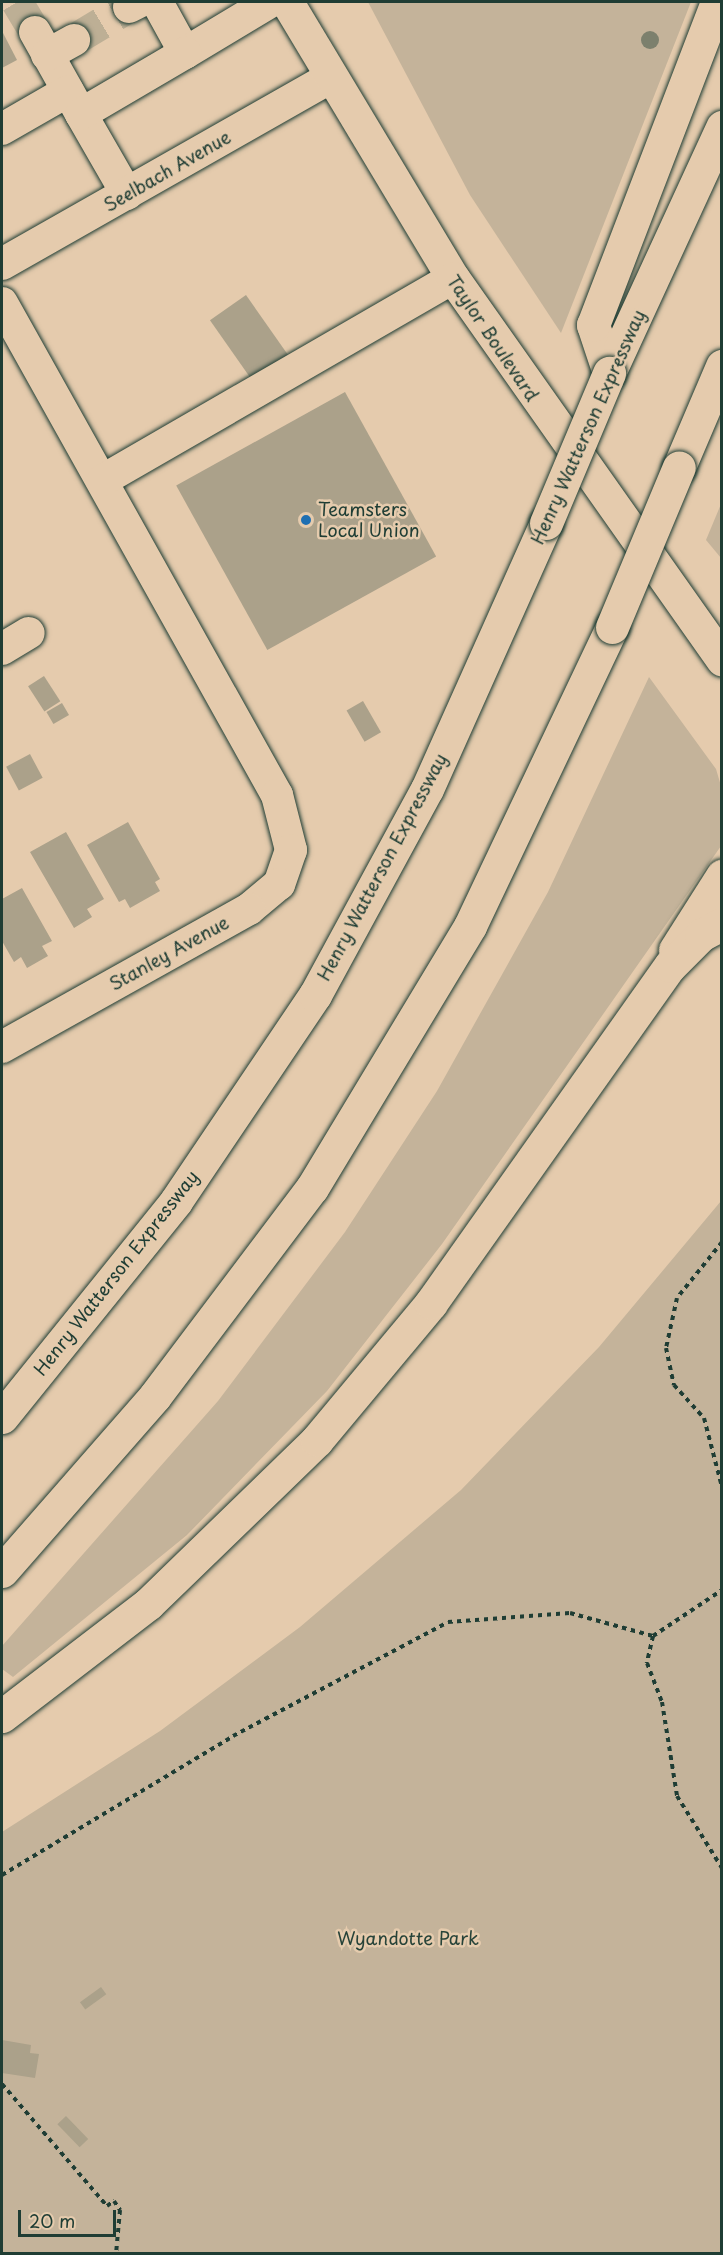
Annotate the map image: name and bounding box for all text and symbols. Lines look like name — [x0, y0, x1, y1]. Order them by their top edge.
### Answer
street label: Seelbach Avenue — [99, 126, 235, 216]
street label: Taylor Boulevard — [443, 271, 543, 405]
street label: Henry Watterson Expressway — [526, 305, 650, 549]
place label: Teamsters Local Union — [318, 499, 420, 542]
marker: Teamsters Local Union — [299, 513, 313, 527]
street label: Henry Watterson Expressway — [312, 749, 452, 985]
street label: Stanley Avenue — [105, 911, 233, 995]
street label: Henry Watterson Expressway — [28, 1165, 204, 1381]
park label: Wyandotte Park — [337, 1927, 479, 1949]
scale bar — [21, 2198, 118, 2236]
text: 20 m — [29, 2207, 75, 2234]

